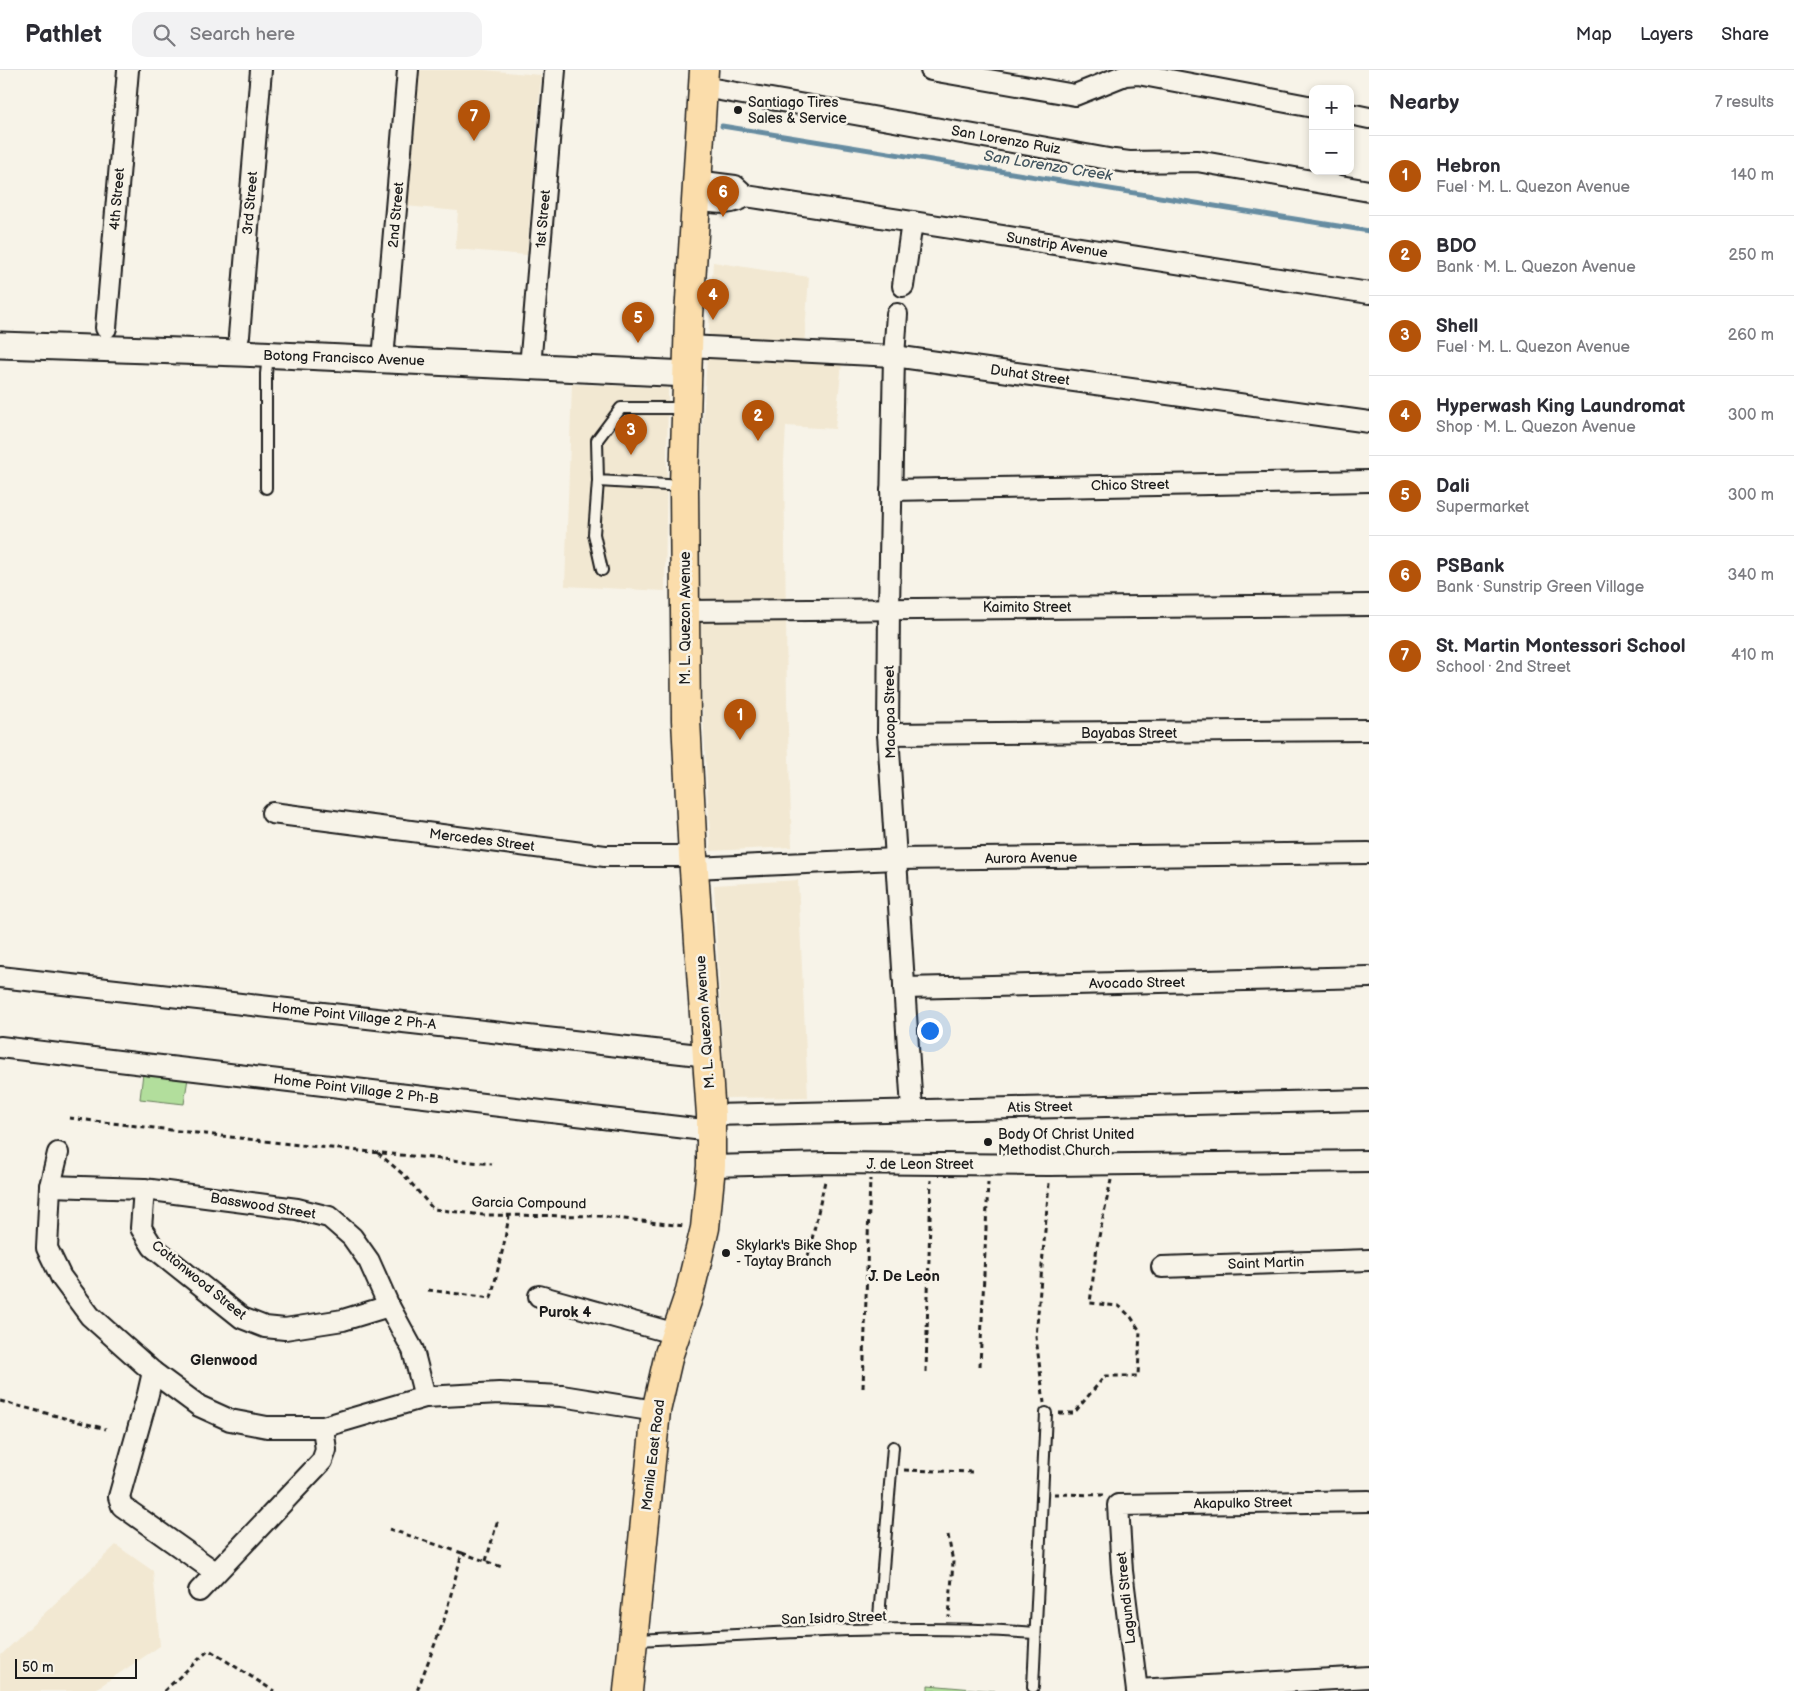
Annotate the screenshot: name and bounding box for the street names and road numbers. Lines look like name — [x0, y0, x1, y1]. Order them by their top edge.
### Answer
street label: San Lorenzo Ruiz — [950, 122, 1062, 158]
street label: 4th Street — [106, 166, 128, 231]
street label: 3rd Street — [239, 170, 261, 235]
street label: 2nd Street — [385, 181, 407, 249]
street label: 1st Street — [532, 188, 554, 249]
street label: Sunstrip Avenue — [1005, 229, 1109, 261]
street label: Botong Francisco Avenue — [263, 347, 425, 369]
street label: Duhat Street — [989, 361, 1071, 389]
street label: Chico Street — [1091, 476, 1170, 494]
street label: M. L. Quezon Avenue — [677, 551, 694, 685]
street label: Kaimito Street — [983, 599, 1072, 616]
street label: Macopa Street — [881, 664, 899, 759]
street label: Bayabas Street — [1081, 725, 1178, 742]
street label: Mercedes Street — [428, 825, 536, 855]
street label: Aurora Avenue — [985, 849, 1077, 867]
street label: M. L. Quezon Avenue — [692, 955, 718, 1089]
street label: Avocado Street — [1089, 974, 1186, 992]
street label: Home Point Village 2 Ph-A — [271, 999, 437, 1033]
street label: Home Point Village 2 Ph-B — [272, 1070, 440, 1108]
street label: Atis Street — [1007, 1098, 1073, 1116]
street label: J. de Leon Street — [866, 1156, 974, 1173]
street label: Basswood Street — [209, 1189, 318, 1223]
street label: Garcia Compound — [471, 1193, 587, 1213]
street label: Cottonwood Street — [148, 1237, 250, 1324]
street label: Saint Martin — [1228, 1253, 1305, 1273]
street label: Manila East Road — [638, 1398, 668, 1512]
street label: Akapulko Street — [1194, 1494, 1293, 1512]
street label: Lagundi Street — [1113, 1550, 1139, 1645]
street label: San Isidro Street — [781, 1608, 888, 1628]

